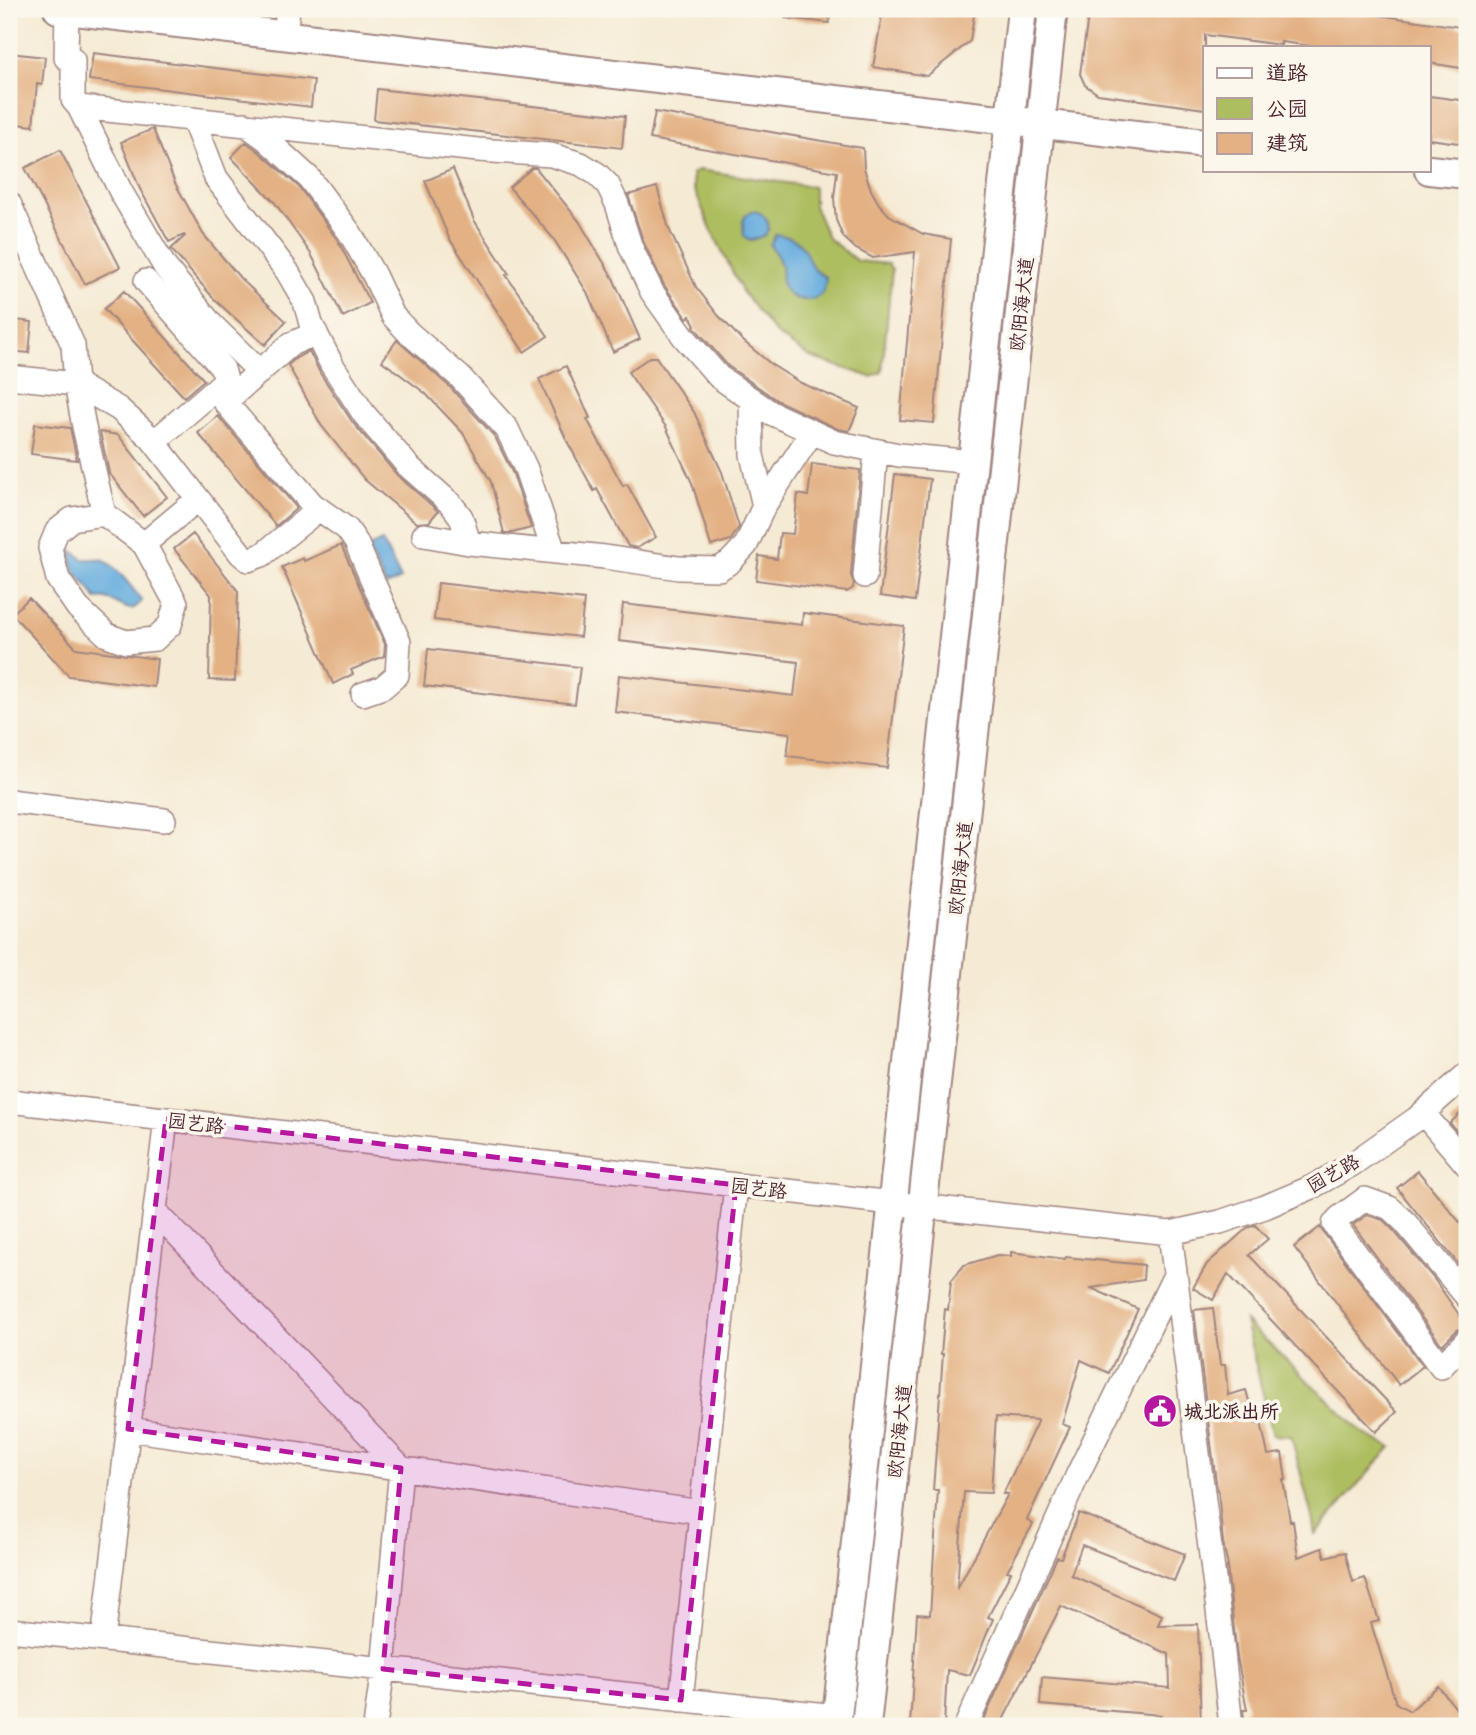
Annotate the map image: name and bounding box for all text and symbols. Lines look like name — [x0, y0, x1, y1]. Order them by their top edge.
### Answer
legend — [1203, 46, 1430, 172]
text: 道路 — [1266, 58, 1308, 87]
text: 公园 — [1266, 94, 1308, 123]
text: 建筑 — [1266, 128, 1308, 157]
street label: 欧阳海大道 — [1003, 255, 1039, 353]
street label: 欧阳海大道 — [942, 819, 978, 917]
street label: 园艺路 — [166, 1107, 226, 1139]
street label: 园艺路 — [1302, 1147, 1364, 1199]
street label: 园艺路 — [729, 1172, 789, 1204]
street label: 欧阳海大道 — [881, 1382, 917, 1480]
public building icon: 城北派出所 — [1141, 1392, 1179, 1430]
place label: 城北派出所 — [1184, 1398, 1279, 1424]

